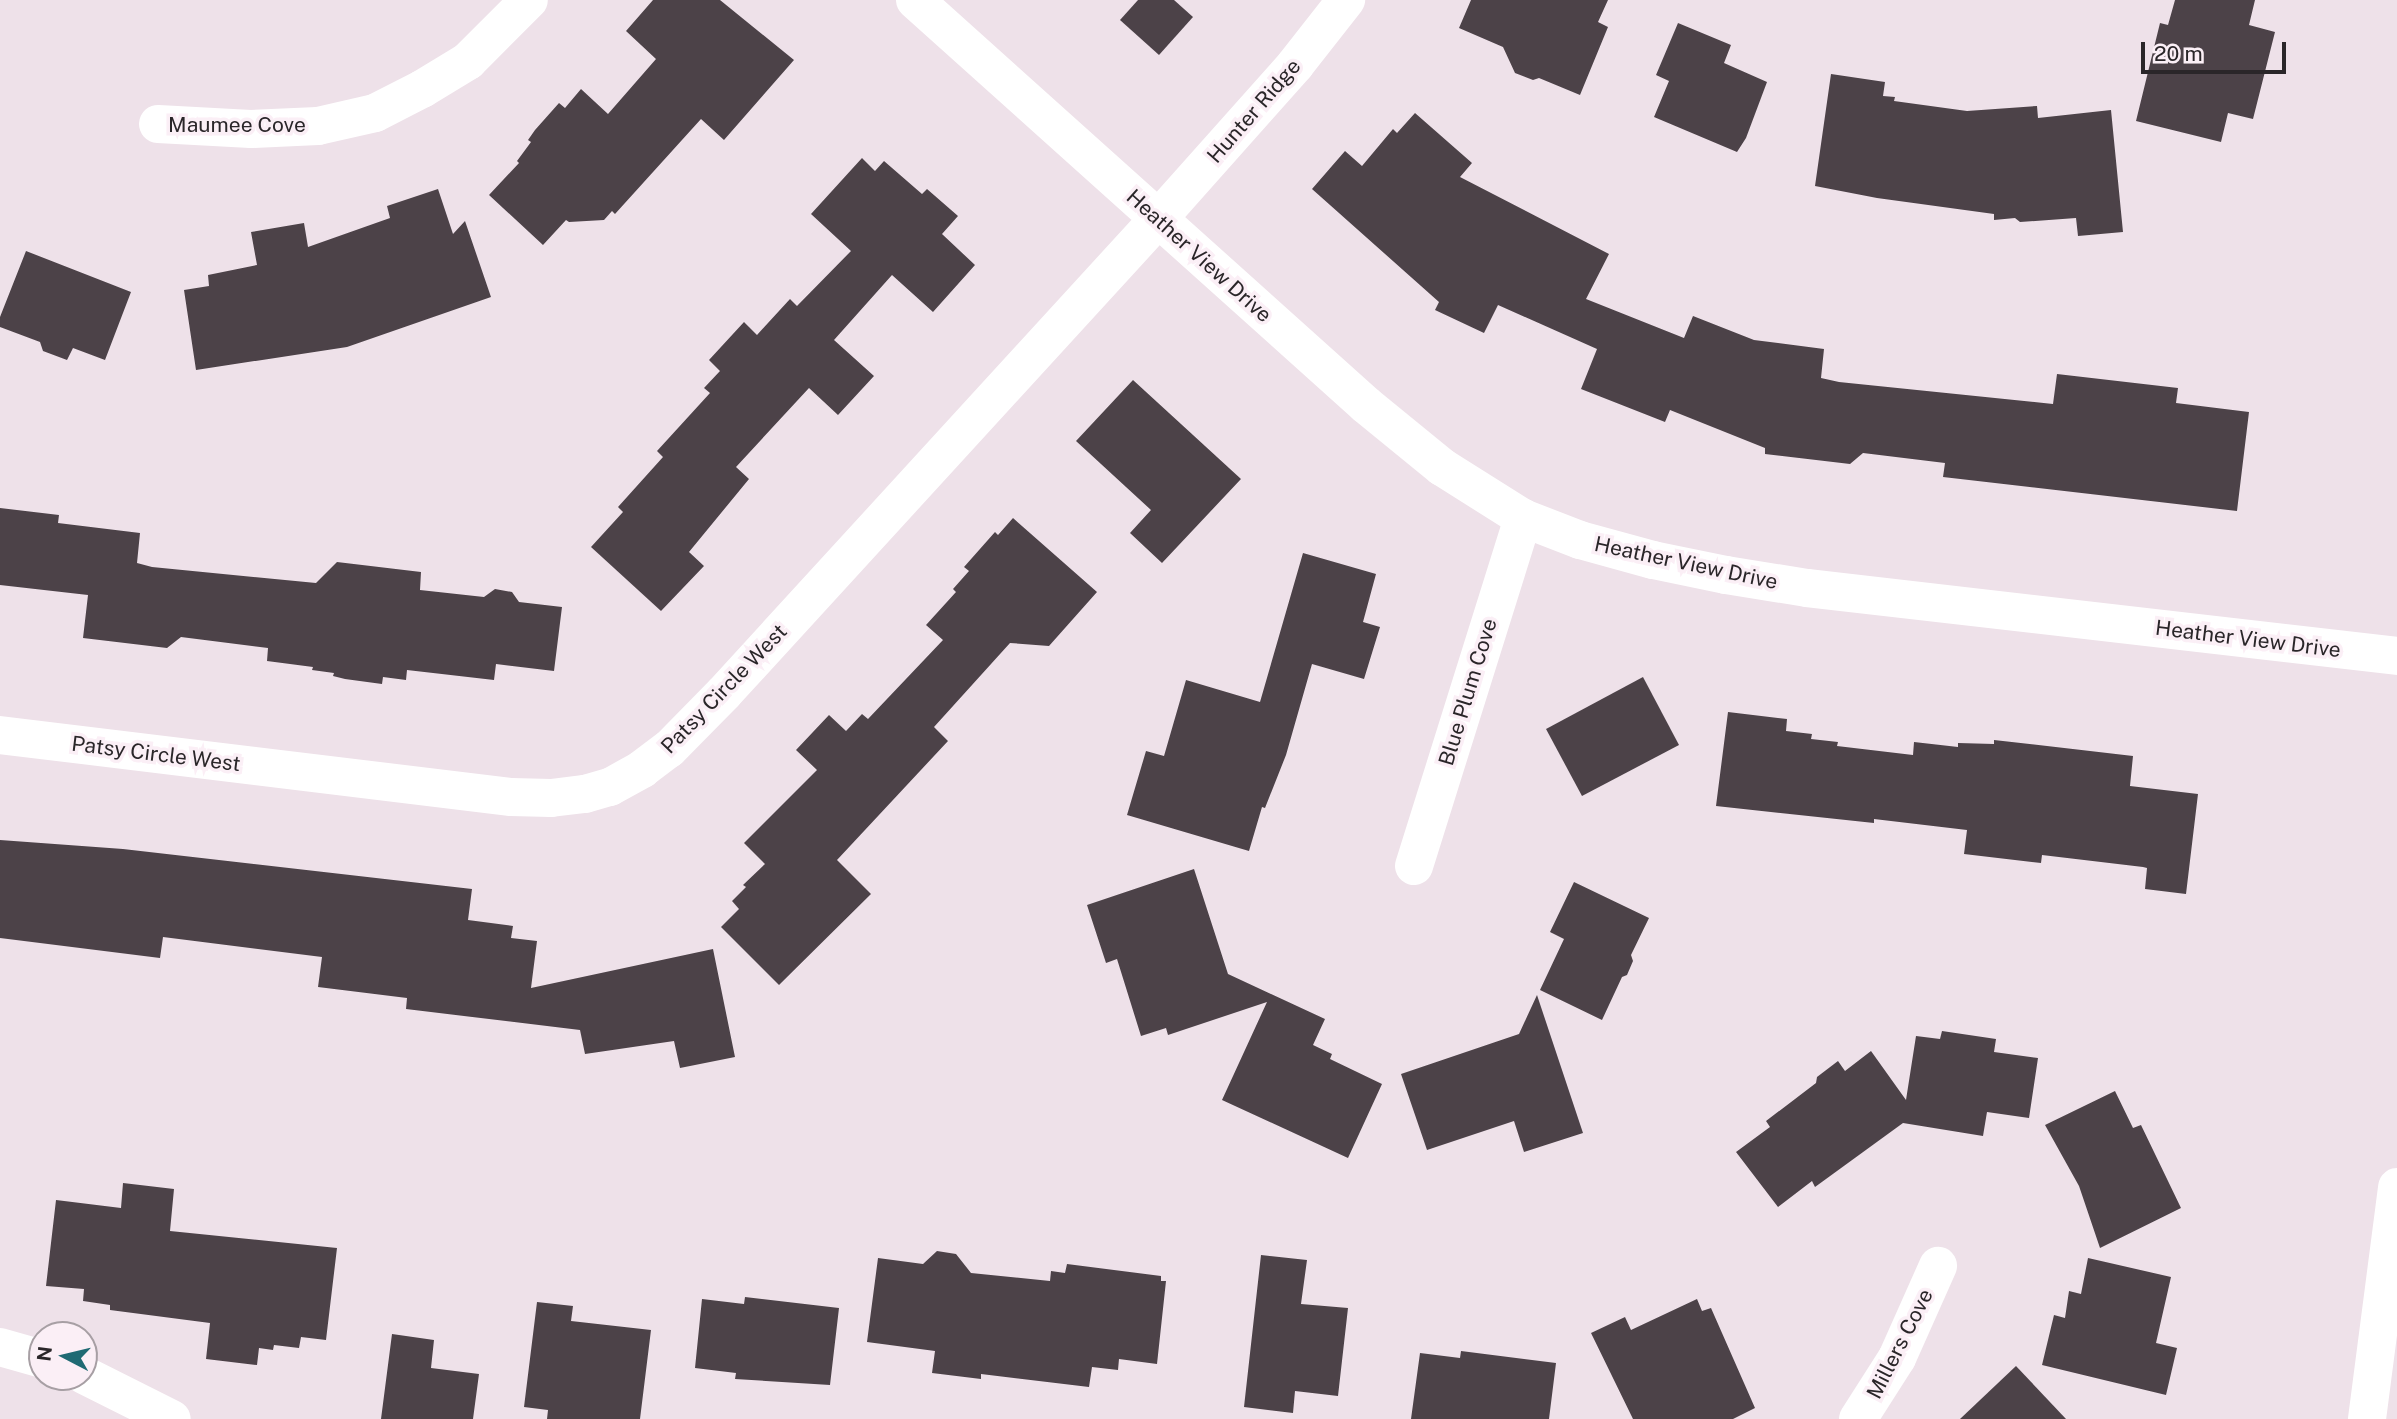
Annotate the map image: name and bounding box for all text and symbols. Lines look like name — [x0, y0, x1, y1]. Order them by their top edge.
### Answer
scale bar — [2145, 28, 2290, 72]
text: 20 m — [2154, 41, 2203, 66]
street label: Hunter Ridge — [1202, 54, 1306, 168]
street label: Maumee Cove — [168, 112, 306, 138]
street label: Heather View Drive — [1121, 184, 1277, 328]
street label: Heather View Drive — [1592, 531, 1780, 595]
street label: Blue Plum Cove — [1434, 615, 1502, 769]
street label: Heather View Drive — [2154, 615, 2342, 663]
street label: Patsy Circle West — [656, 619, 792, 759]
street label: Patsy Circle West — [70, 731, 242, 777]
street label: Millers Cove — [1862, 1285, 1938, 1403]
north arrow — [28, 1321, 98, 1391]
text: N — [32, 1345, 56, 1362]

